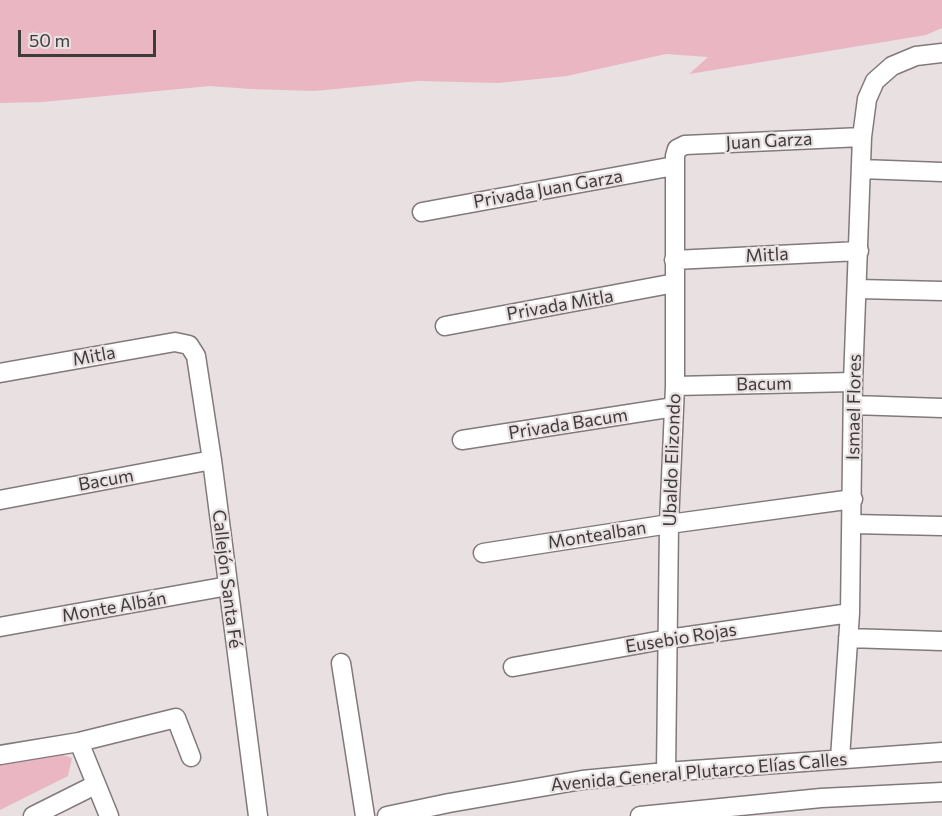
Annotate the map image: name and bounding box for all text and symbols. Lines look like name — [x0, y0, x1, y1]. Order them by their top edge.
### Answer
scale bar — [21, 18, 159, 56]
text: 50 m — [29, 29, 70, 51]
street label: Juan Garza — [725, 128, 813, 154]
street label: Privada Juan Garza — [472, 165, 624, 213]
street label: Mitla — [745, 243, 789, 267]
street label: Privada Mitla — [505, 285, 615, 325]
street label: Mitla — [71, 342, 117, 370]
street label: Ismael Flores — [842, 354, 866, 460]
street label: Bacum — [736, 373, 792, 395]
street label: Ubaldo Elizondo — [659, 393, 685, 527]
street label: Privada Bacum — [507, 404, 629, 444]
street label: Bacum — [77, 465, 135, 495]
street label: Callejón Santa Fé — [208, 508, 246, 650]
street label: Montealban — [546, 517, 648, 553]
street label: Monte Albán — [60, 587, 168, 627]
street label: Eusebio Rojas — [624, 619, 738, 657]
street label: Avenida General Plutarco Elías Calles — [550, 748, 848, 796]

